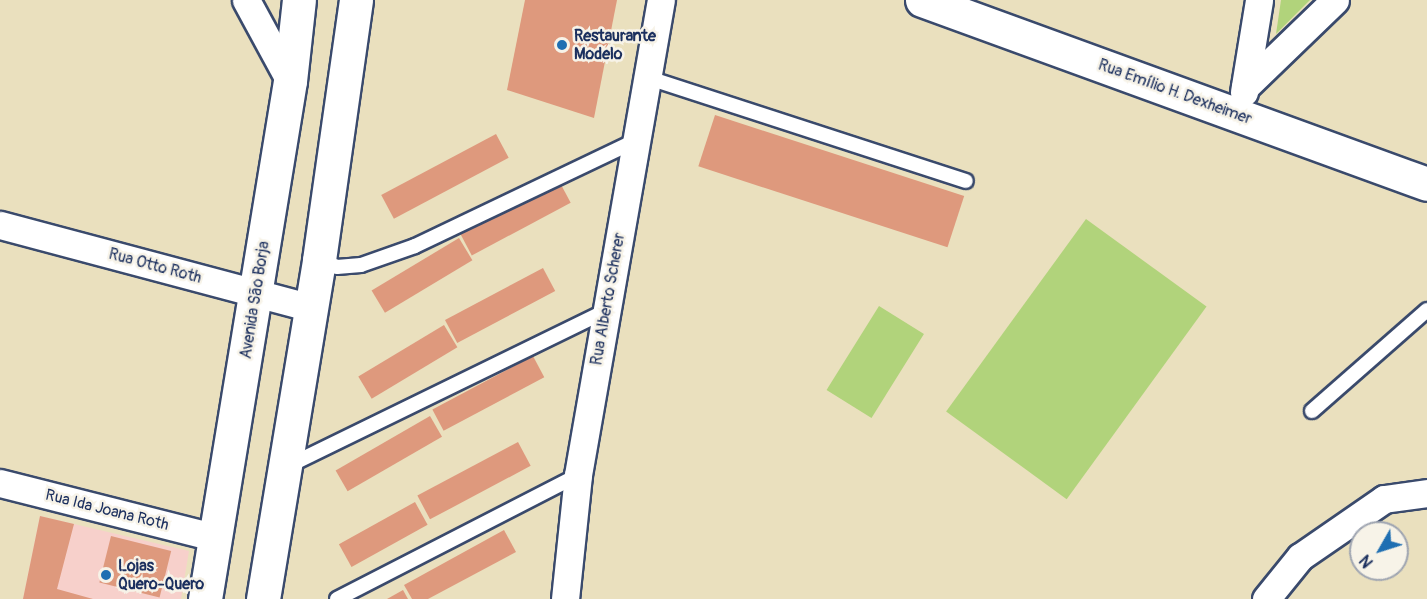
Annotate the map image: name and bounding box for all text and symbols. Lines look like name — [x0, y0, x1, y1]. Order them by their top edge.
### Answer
place label: Restaurante Modelo — [574, 26, 656, 64]
marker: Restaurante Modelo — [555, 38, 569, 52]
street label: Rua Emílio H. Dexheimer — [1096, 55, 1254, 129]
street label: Rua Alberto Scherer — [587, 231, 629, 367]
street label: Avenida São Borja — [236, 240, 274, 360]
street label: Rua Otto Roth — [107, 244, 203, 288]
street label: Rua Ida Joana Roth — [43, 485, 171, 535]
north arrow — [1349, 521, 1409, 581]
text: N — [1355, 551, 1378, 572]
place label: Lojas Quero-Quero — [118, 556, 204, 594]
marker: Lojas Quero-Quero — [99, 568, 113, 582]

